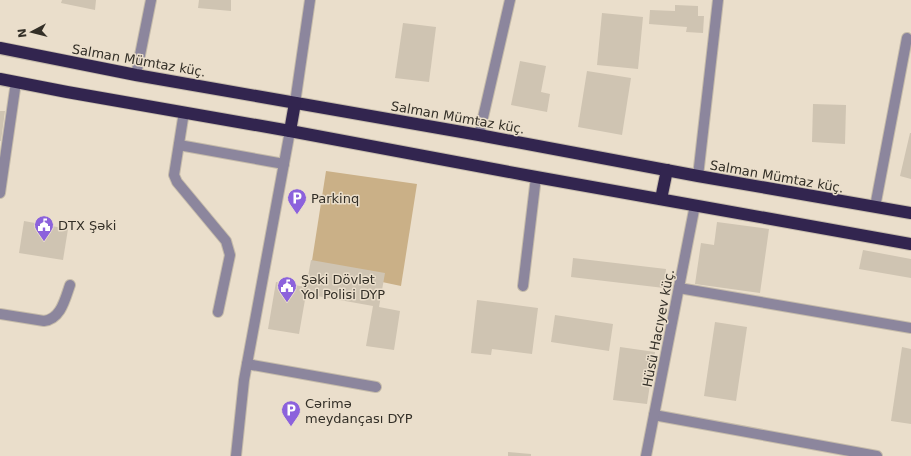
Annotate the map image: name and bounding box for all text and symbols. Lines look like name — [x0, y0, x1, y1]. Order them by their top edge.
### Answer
north arrow — [12, 12, 52, 52]
text: N — [16, 28, 30, 39]
street label: Salman Mümtaz küç. — [71, 41, 207, 80]
street label: Salman Mümtaz küç. — [390, 98, 526, 137]
street label: Salman Mümtaz küç. — [709, 157, 845, 196]
parking icon: Parkinq — [286, 187, 308, 215]
place label: Parkinq — [311, 191, 359, 206]
public building icon: DTX Şəki — [33, 214, 55, 242]
place label: DTX Şəki — [58, 218, 116, 233]
street label: Hüsü Hacıyev küç. — [640, 268, 677, 388]
place label: Şəki Dövlət Yol Polisi DYP — [300, 272, 385, 302]
public building icon: Şəki Dövlət Yol Polisi DYP — [276, 275, 298, 303]
place label: Cərimə meydançası DYP — [305, 396, 413, 426]
parking icon: Cərimə meydançası DYP — [280, 399, 302, 427]

